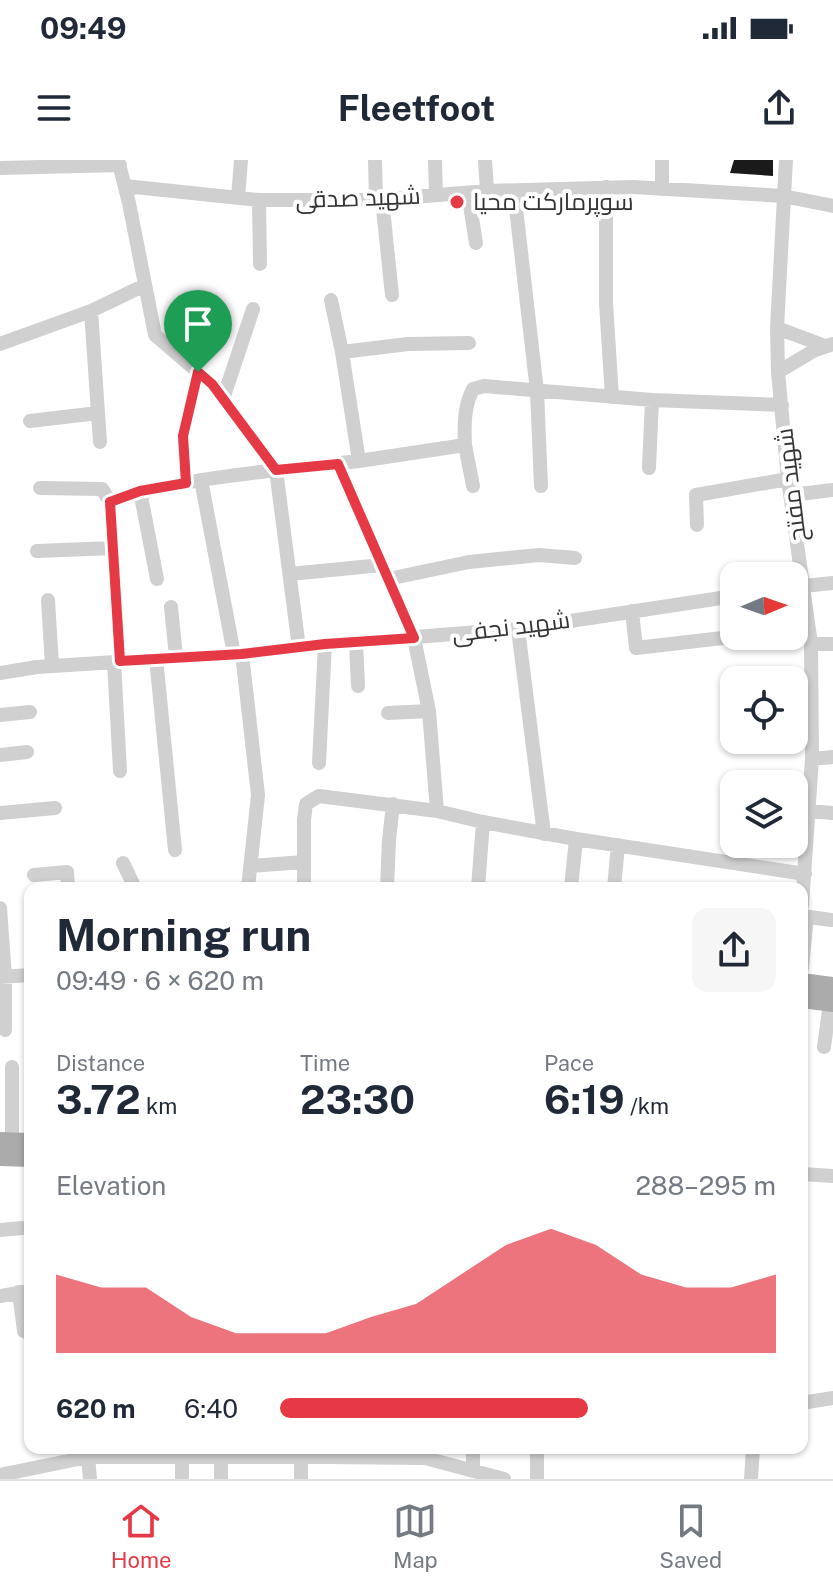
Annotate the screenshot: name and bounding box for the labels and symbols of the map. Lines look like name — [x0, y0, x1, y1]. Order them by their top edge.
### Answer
street label: شهید صدقی — [295, 181, 421, 214]
place label: سوپرمارکت محیا — [473, 187, 634, 218]
marker: سوپرمارکت محیا — [448, 193, 466, 211]
pin — [164, 290, 232, 372]
street label: شهید مفتح — [769, 426, 814, 544]
north arrow — [720, 562, 808, 650]
street label: شهید نجفی — [450, 605, 572, 648]

